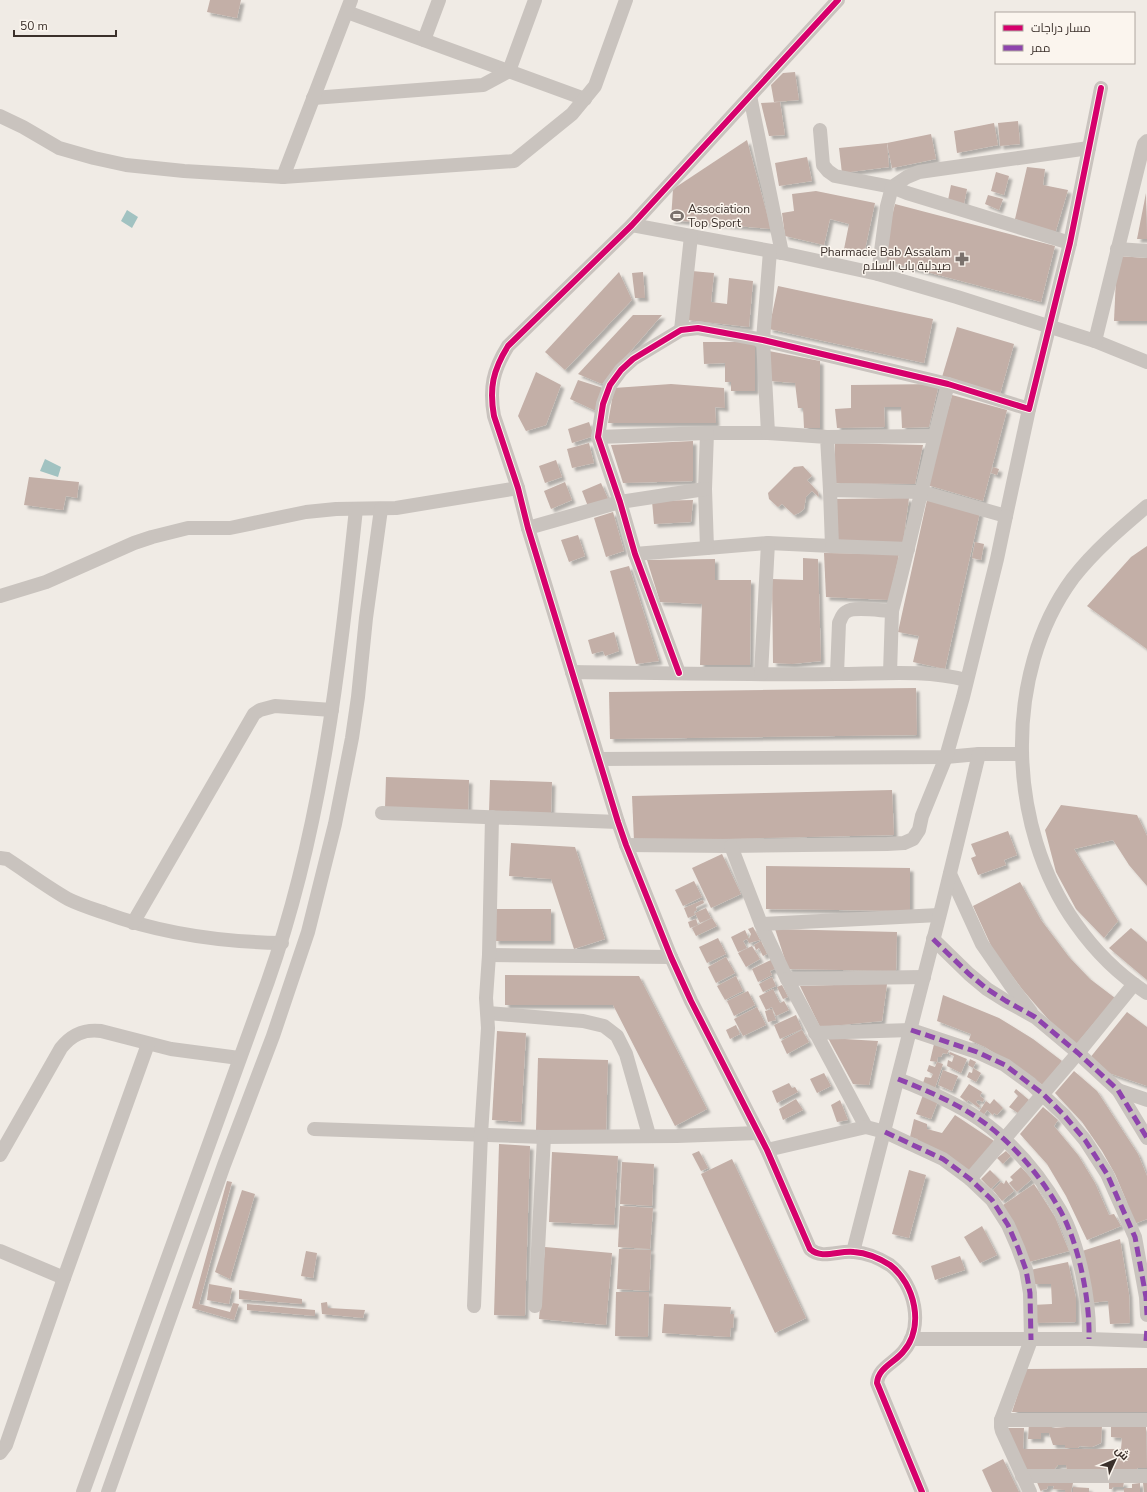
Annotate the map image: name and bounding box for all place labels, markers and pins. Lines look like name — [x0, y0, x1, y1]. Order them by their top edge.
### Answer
place label: Association Top Sport — [688, 201, 750, 231]
sports icon: Association Top Sport — [669, 208, 685, 224]
place label: Pharmacie Bab Assalam صيدلية باب السلام — [820, 244, 951, 274]
pharmacy icon: Pharmacie Bab Assalam صيدلية باب السلام — [954, 251, 970, 267]

